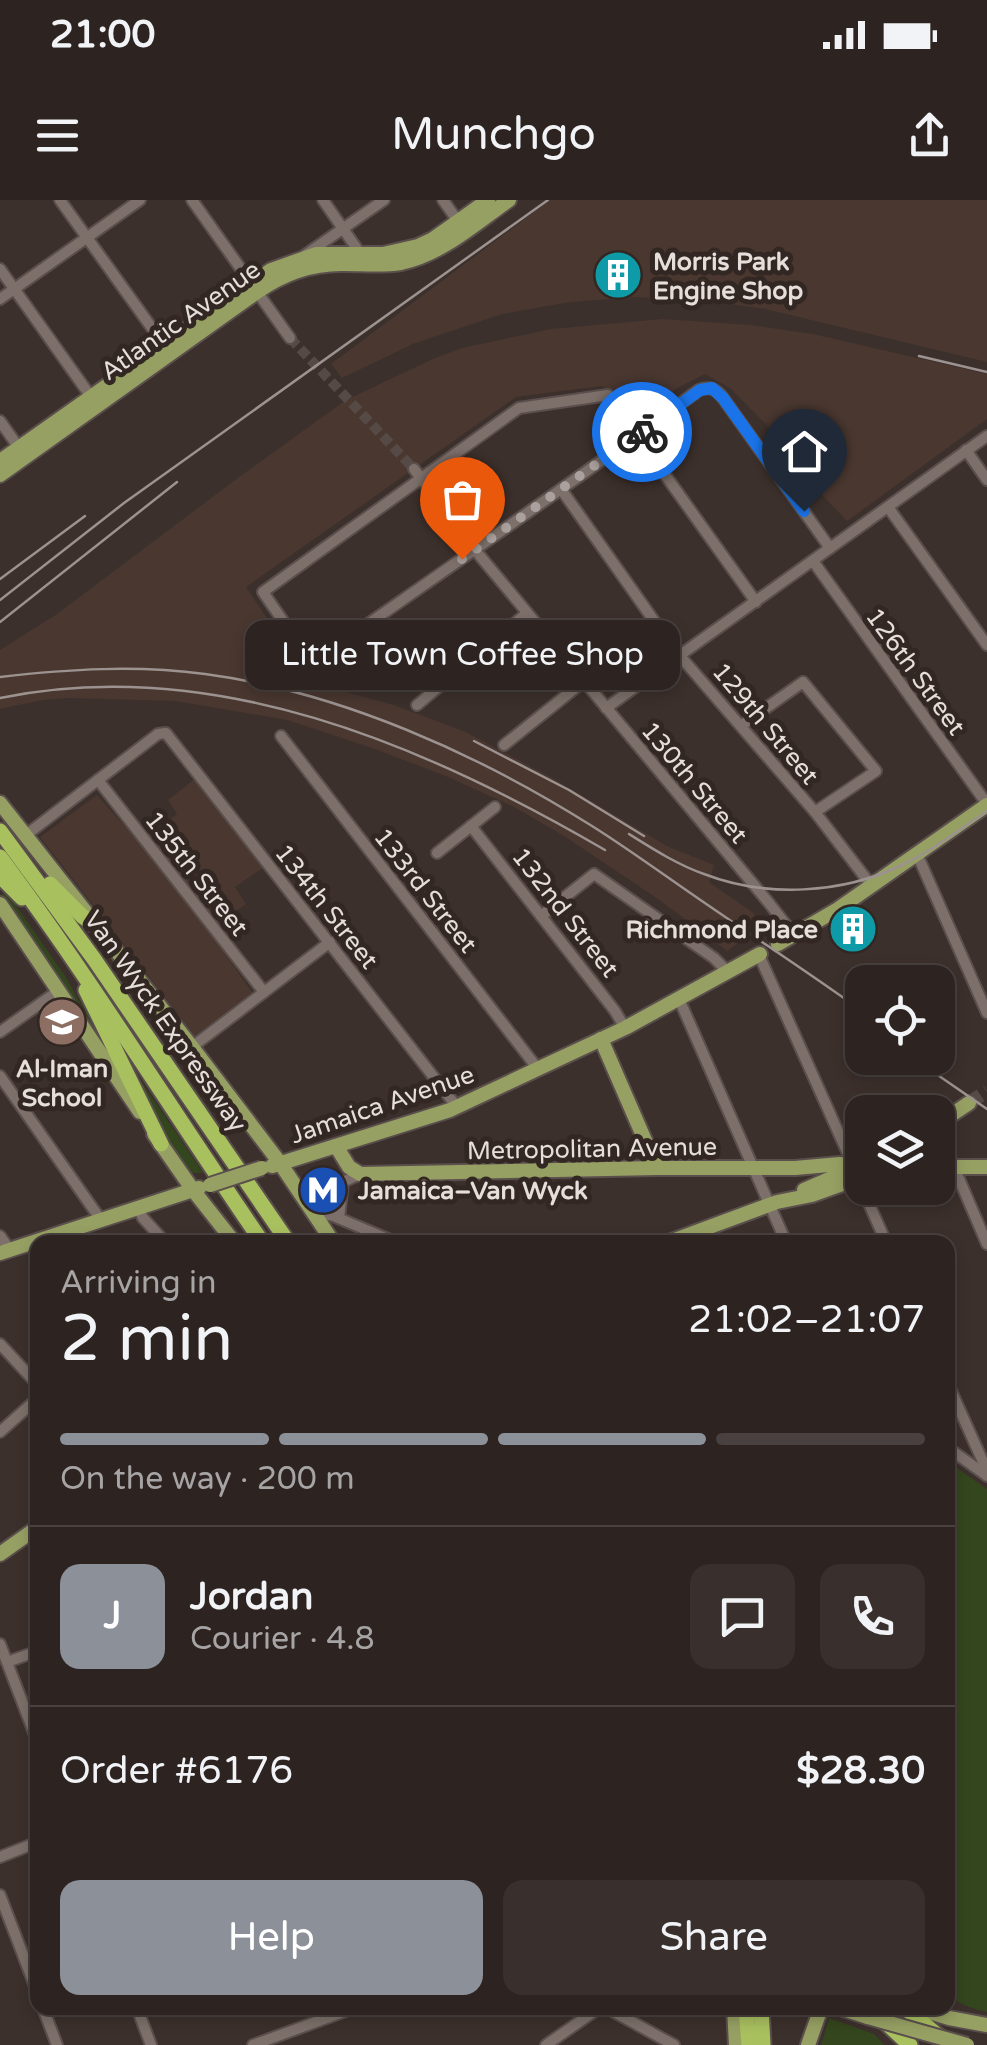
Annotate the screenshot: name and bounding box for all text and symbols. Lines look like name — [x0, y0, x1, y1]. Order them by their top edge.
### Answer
text: 21:00 — [50, 12, 155, 58]
icon: menu — [30, 108, 85, 163]
text: Munchgo — [391, 108, 596, 162]
icon: share — [902, 108, 957, 163]
place label: Morris Park Engine Shop — [653, 247, 804, 306]
building icon: Morris Park Engine Shop — [592, 249, 644, 301]
street label: Atlantic Avenue — [95, 255, 266, 387]
courier — [592, 382, 692, 482]
icon: bike — [615, 405, 670, 460]
pin — [762, 409, 847, 512]
icon: home — [777, 424, 832, 479]
pin — [420, 457, 505, 560]
icon: bag — [435, 472, 490, 527]
street label: 126th Street — [859, 602, 972, 741]
callout: Little Town Coffee Shop — [245, 619, 680, 689]
text: Little Town Coffee Shop — [281, 636, 644, 674]
street label: 129th Street — [706, 657, 825, 791]
street label: 130th Street — [635, 716, 754, 850]
street label: 135th Street — [138, 805, 254, 942]
street label: 133rd Street — [367, 822, 483, 959]
street label: 134th Street — [268, 838, 384, 975]
street label: 132nd Street — [505, 842, 625, 984]
building icon: Richmond Place — [827, 903, 879, 955]
street label: Van Wyck Expressway — [77, 905, 253, 1138]
place label: Richmond Place — [625, 915, 818, 945]
map controls — [845, 965, 955, 1205]
button: locate — [845, 965, 955, 1075]
school or university icon: Al-Iman School — [36, 996, 88, 1048]
place label: Al-Iman School — [16, 1054, 108, 1113]
street label: Jamaica Avenue — [287, 1059, 478, 1150]
button: layers — [845, 1095, 955, 1205]
street label: Metropolitan Avenue — [467, 1132, 717, 1166]
metro station icon: Jamaica–Van Wyck — [297, 1164, 349, 1216]
place label: Jamaica–Van Wyck — [357, 1176, 588, 1206]
text: Arriving in — [60, 1264, 217, 1302]
text: 21:02–21:07 — [688, 1297, 925, 1343]
text: 2 min — [60, 1300, 233, 1379]
text: On the way · 200 m — [60, 1460, 355, 1498]
button: chat — [690, 1564, 795, 1669]
button: phone — [820, 1564, 925, 1669]
text: Jordan — [190, 1574, 313, 1620]
text: J — [104, 1593, 121, 1639]
text: Courier · 4.8 — [190, 1620, 375, 1658]
text: Order #6176 — [60, 1748, 293, 1794]
text: $28.30 — [796, 1748, 925, 1794]
button: Help — [60, 1880, 483, 1995]
button: Share — [503, 1880, 925, 1995]

